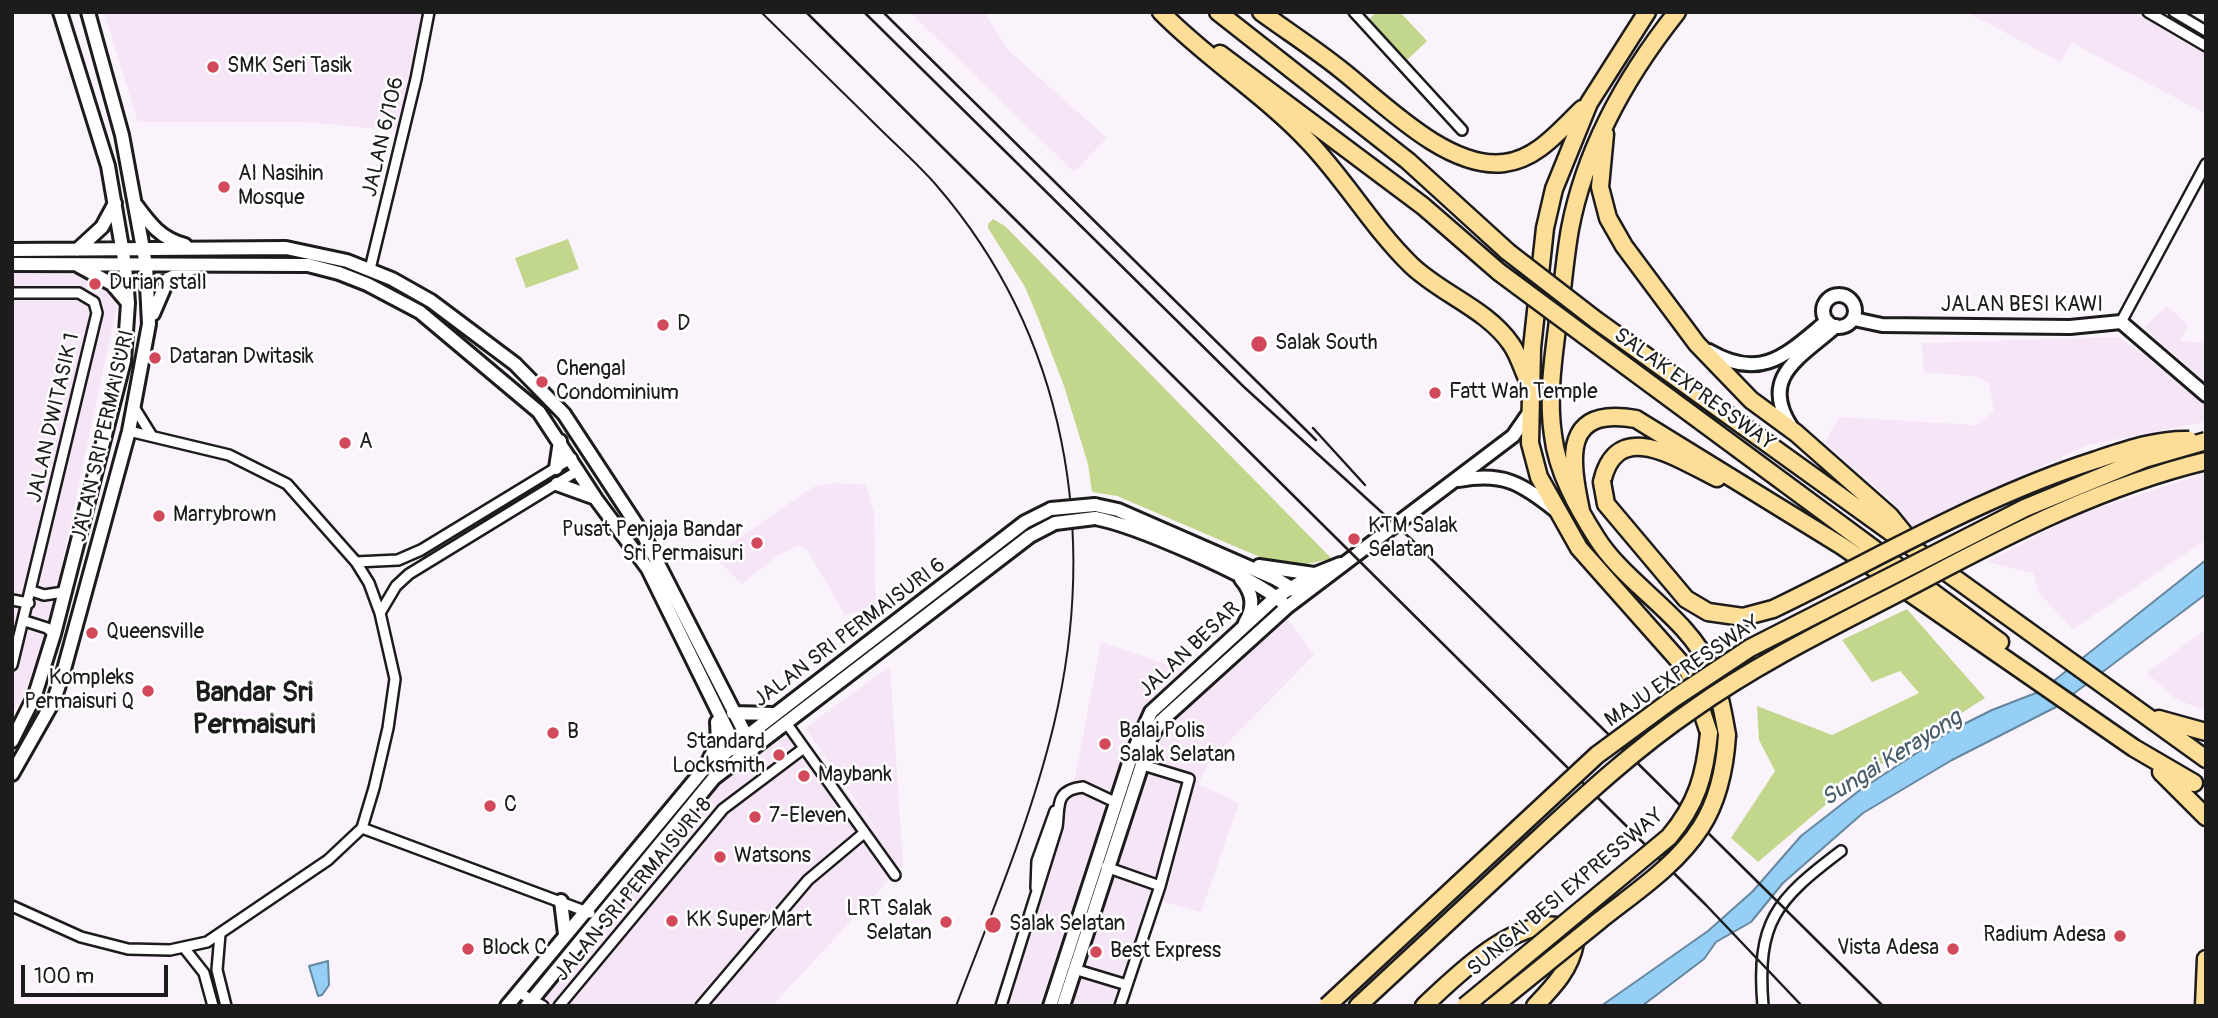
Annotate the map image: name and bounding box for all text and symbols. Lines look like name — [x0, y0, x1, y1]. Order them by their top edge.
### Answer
place label: SMK Seri Tasik — [227, 54, 352, 80]
marker: SMK Seri Tasik — [205, 59, 221, 75]
street label: JALAN 6/106 — [358, 75, 410, 199]
place label: Al Nasihin Mosque — [238, 162, 324, 212]
marker: Al Nasihin Mosque — [216, 179, 232, 195]
place label: Durian stall — [109, 271, 207, 297]
marker: Durian stall — [87, 276, 103, 292]
street label: JALAN BESI KAWI — [1941, 293, 2103, 319]
place label: D — [677, 312, 690, 338]
marker: D — [655, 317, 671, 333]
street label: SALAK EXPRESSWAY — [1609, 323, 1779, 457]
street label: JALAN SRI PERMAISURI — [67, 328, 141, 544]
street label: JALAN DWITASIK 1 — [22, 331, 86, 505]
place label: Salak South — [1275, 331, 1377, 357]
marker: Salak South — [1249, 334, 1269, 354]
place label: Dataran Dwitasik — [169, 345, 314, 371]
marker: Dataran Dwitasik — [147, 350, 163, 366]
place label: Chengal Condominium — [556, 357, 679, 407]
marker: Chengal Condominium — [534, 374, 550, 390]
place label: Fatt Wah Temple — [1449, 380, 1598, 406]
marker: Fatt Wah Temple — [1427, 385, 1443, 401]
place label: A — [359, 430, 373, 456]
marker: A — [337, 435, 353, 451]
place label: Marrybrown — [173, 503, 276, 529]
marker: Marrybrown — [151, 508, 167, 524]
place label: KTM Salak Selatan — [1368, 514, 1458, 564]
place label: Pusat Penjaja Bandar Sri Permaisuri — [562, 518, 743, 568]
marker: KTM Salak Selatan — [1346, 531, 1362, 547]
marker: Pusat Penjaja Bandar Sri Permaisuri — [749, 535, 765, 551]
street label: JALAN SRI PERMAISURI 6 — [749, 553, 951, 713]
street label: JALAN BESAR — [1134, 597, 1246, 703]
street label: MAJU EXPRESSWAY — [1601, 611, 1765, 733]
place label: Queensville — [106, 620, 204, 646]
marker: Queensville — [84, 625, 100, 641]
place label: Kompleks Permaisuri Q — [24, 666, 134, 716]
district label: Bandar Sri Permaisuri — [192, 677, 316, 743]
marker: Kompleks Permaisuri Q — [140, 683, 156, 699]
water label: Sungai Kerayong — [1817, 705, 1967, 813]
place label: Balai Polis Salak Selatan — [1119, 719, 1235, 769]
place label: B — [567, 720, 579, 746]
marker: B — [545, 725, 561, 741]
place label: Standard Locksmith — [672, 730, 765, 780]
marker: Balai Polis Salak Selatan — [1097, 736, 1113, 752]
marker: Standard Locksmith — [771, 747, 787, 763]
place label: Maybank — [818, 763, 892, 789]
marker: Maybank — [796, 768, 812, 784]
place label: C — [504, 793, 517, 819]
street label: JALAN SRI PERMAISURI 8 — [550, 793, 718, 987]
marker: C — [482, 798, 498, 814]
place label: 7-Eleven — [769, 804, 847, 830]
street label: SUNGAI BESI EXPRESSWAY — [1463, 804, 1669, 982]
marker: 7-Eleven — [747, 809, 763, 825]
place label: Watsons — [734, 844, 811, 870]
marker: Watsons — [712, 849, 728, 865]
place label: LRT Salak Selatan — [846, 897, 932, 947]
place label: KK Super Mart — [686, 908, 812, 934]
place label: Salak Selatan — [1009, 912, 1125, 938]
marker: KK Super Mart — [664, 913, 680, 929]
marker: LRT Salak Selatan — [938, 914, 954, 930]
marker: Salak Selatan — [983, 915, 1003, 935]
place label: Radium Adesa — [1983, 923, 2106, 949]
marker: Radium Adesa — [2112, 928, 2128, 944]
place label: Block C — [482, 936, 547, 962]
place label: Vista Adesa — [1837, 936, 1939, 962]
place label: Best Express — [1110, 939, 1221, 965]
marker: Block C — [460, 941, 476, 957]
marker: Vista Adesa — [1945, 941, 1961, 957]
marker: Best Express — [1088, 944, 1104, 960]
scale bar — [24, 951, 172, 995]
text: 100 m — [34, 963, 94, 990]

